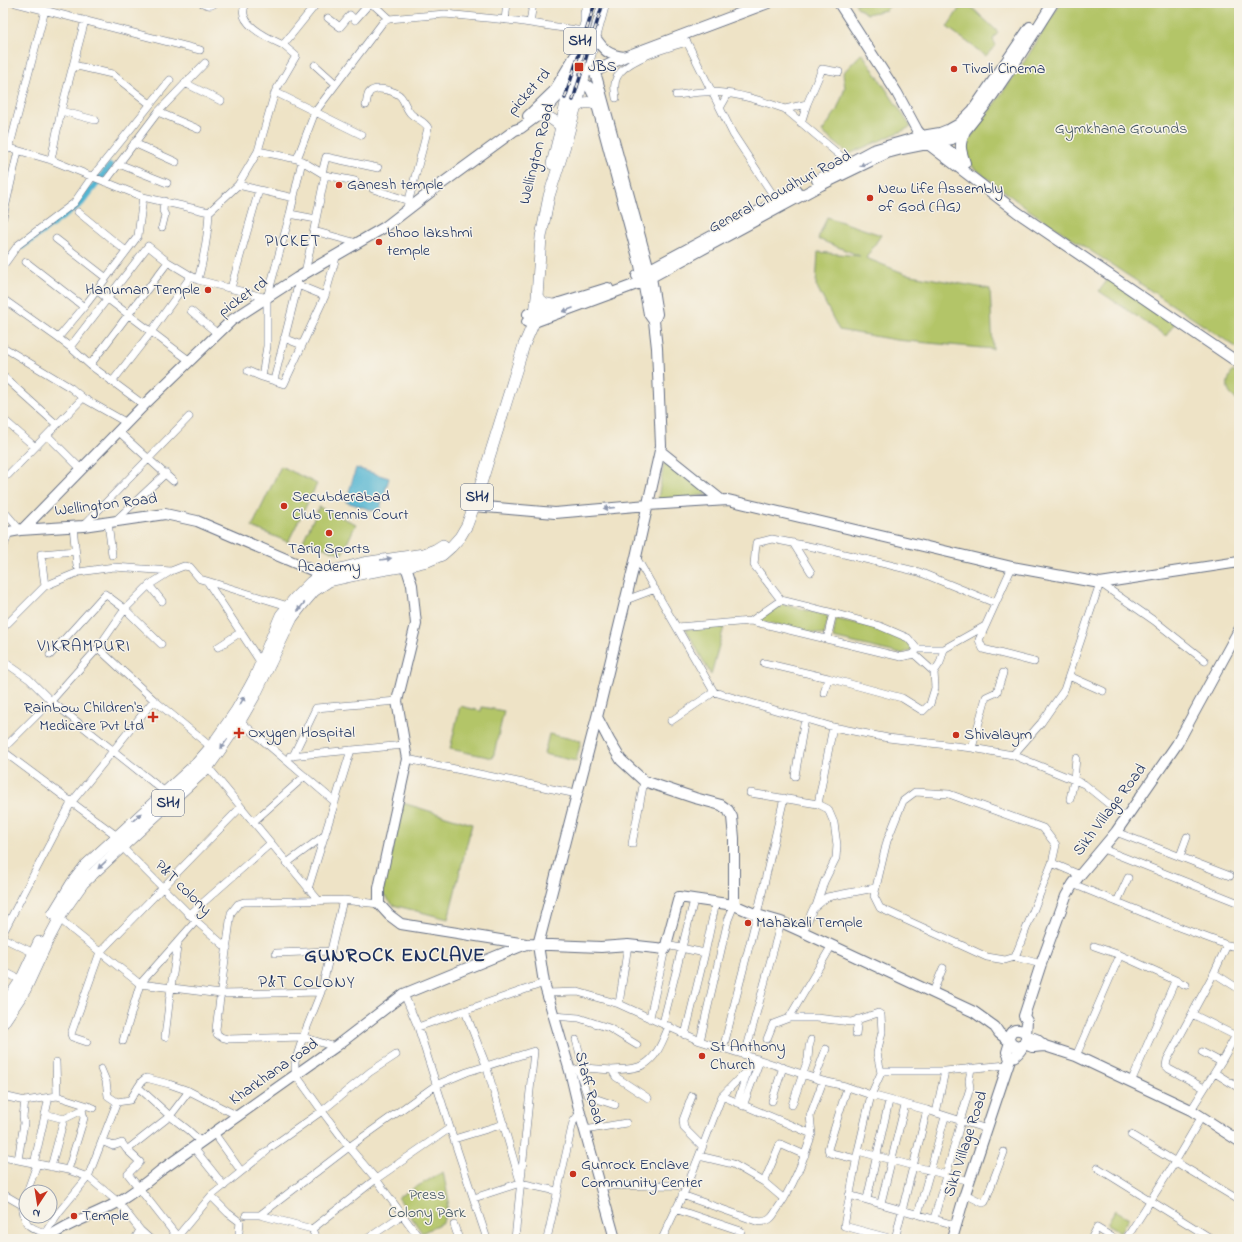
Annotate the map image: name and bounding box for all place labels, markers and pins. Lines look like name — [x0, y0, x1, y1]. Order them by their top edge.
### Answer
place label: JBS — [588, 55, 617, 79]
place label: Tivoli Cinema — [962, 57, 1045, 81]
marker: JBS — [573, 61, 585, 73]
marker: Tivoli Cinema — [949, 64, 959, 74]
place label: Ganesh temple — [347, 173, 444, 197]
place label: New Life Assembly of God (AG) — [878, 177, 1003, 219]
marker: Ganesh temple — [334, 180, 344, 190]
marker: New Life Assembly of God (AG) — [865, 193, 875, 203]
place label: bhoo lakshmi temple — [387, 221, 473, 263]
marker: bhoo lakshmi temple — [374, 237, 384, 247]
place label: Hanuman Temple — [85, 278, 201, 302]
marker: Hanuman Temple — [203, 285, 213, 295]
place label: Secubderabad Club Tennis Court — [292, 485, 409, 527]
marker: Secubderabad Club Tennis Court — [279, 501, 289, 511]
marker: Tariq Sports Academy — [324, 528, 334, 538]
place label: Tariq Sports Academy — [288, 537, 370, 579]
place label: Rainbow Children's Medicare Pvt Ltd — [24, 696, 144, 738]
marker: Rainbow Children's Medicare Pvt Ltd — [147, 711, 159, 723]
place label: Oxygen Hospital — [248, 721, 355, 745]
place label: Shivalaym — [964, 723, 1032, 747]
marker: Oxygen Hospital — [233, 727, 245, 739]
marker: Shivalaym — [951, 730, 961, 740]
place label: Mahakali Temple — [756, 911, 863, 935]
marker: Mahakali Temple — [743, 918, 753, 928]
place label: St Anthony Church — [710, 1035, 786, 1077]
marker: St Anthony Church — [697, 1051, 707, 1061]
place label: Gunrock Enclave Community Center — [581, 1153, 702, 1195]
marker: Gunrock Enclave Community Center — [568, 1169, 578, 1179]
place label: Temple — [82, 1204, 130, 1228]
marker: Temple — [69, 1211, 79, 1221]

